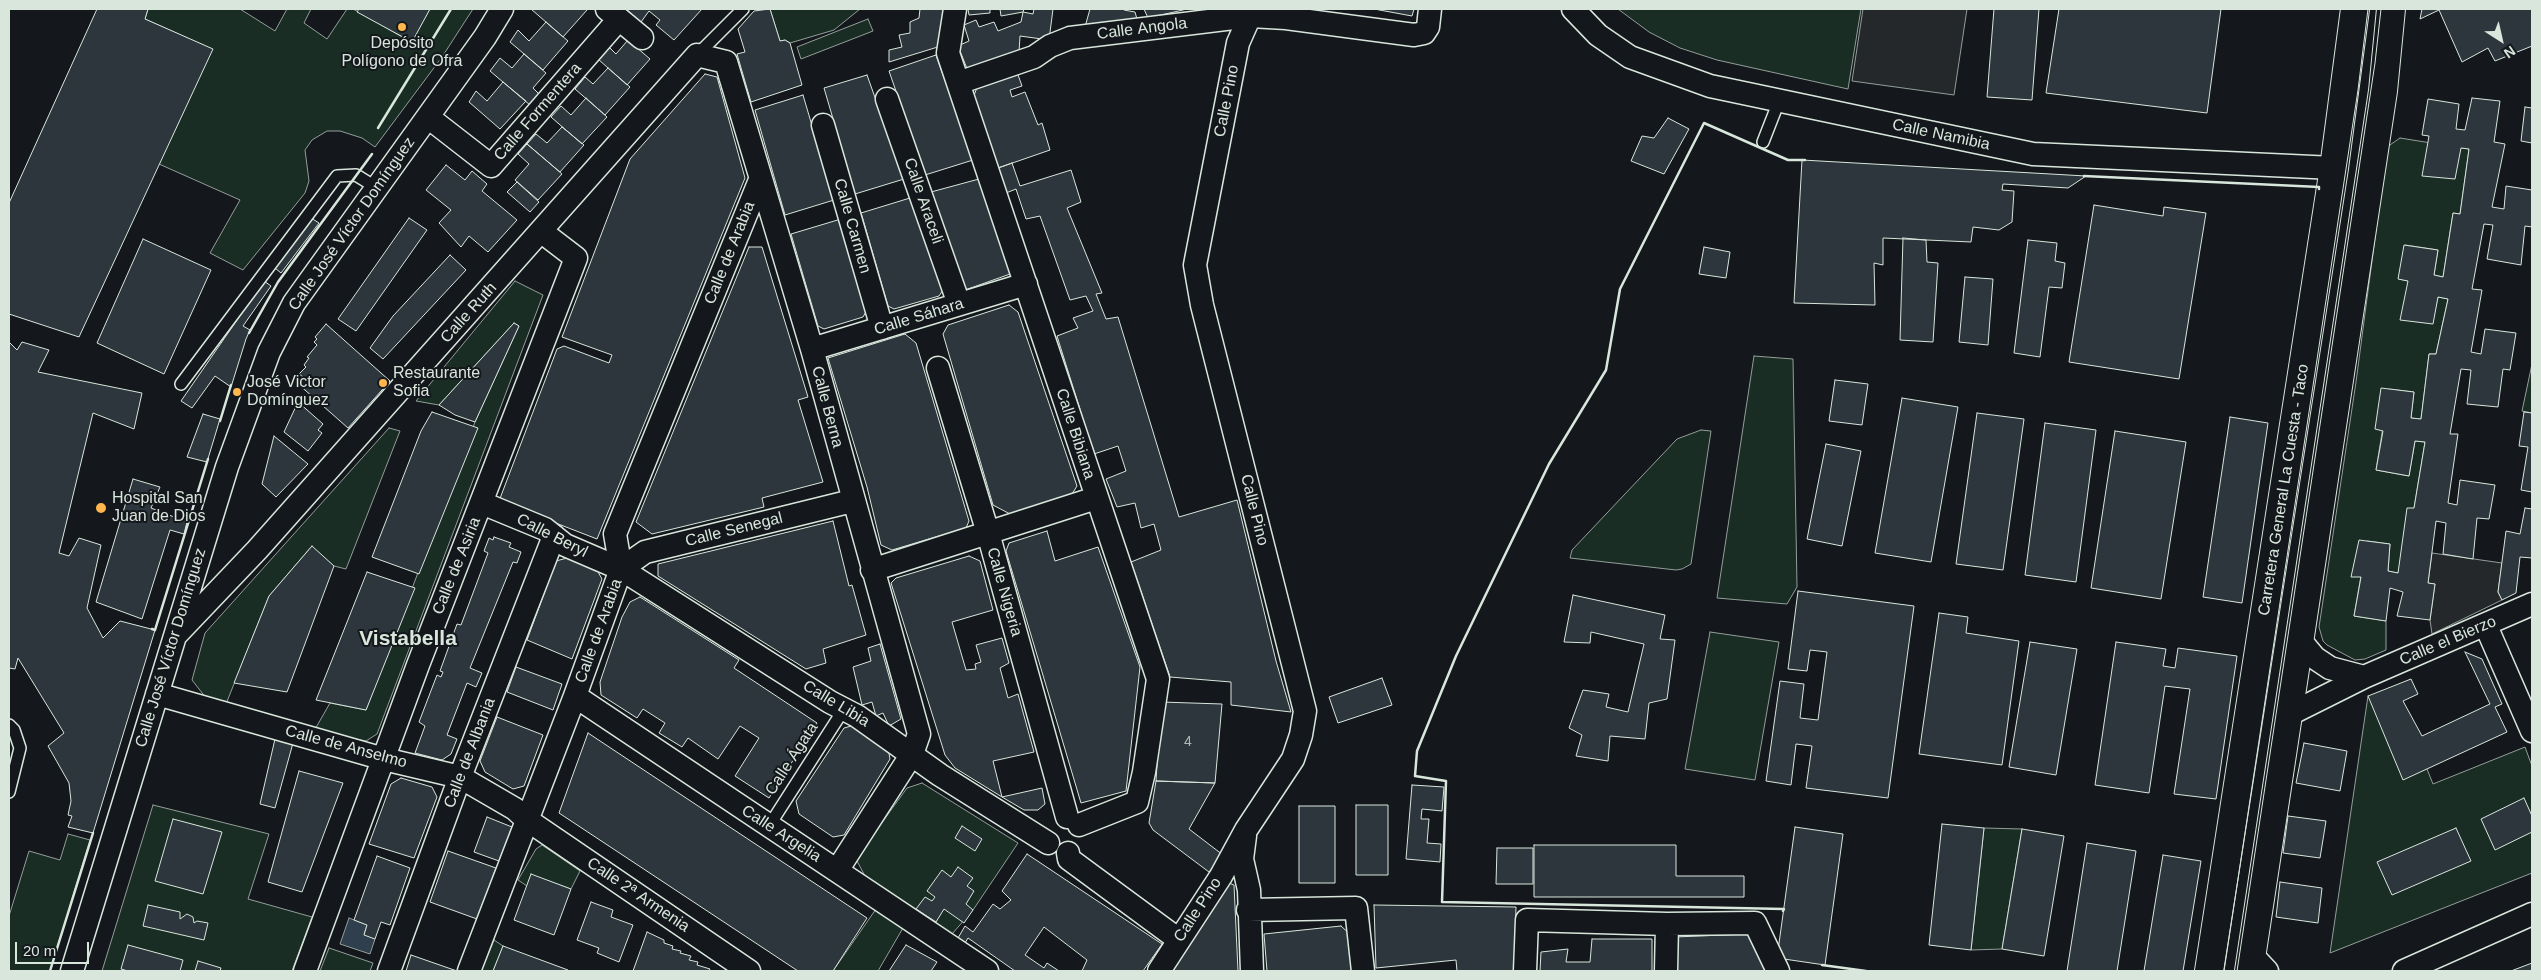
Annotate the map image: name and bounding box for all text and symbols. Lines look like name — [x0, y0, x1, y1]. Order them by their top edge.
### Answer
street label: Calle Angola — [1096, 14, 1188, 44]
north arrow — [2476, 15, 2526, 65]
marker: Depósito Polígono de Ofra — [396, 21, 408, 33]
place label: Depósito Polígono de Ofra — [342, 34, 462, 72]
text: N — [2501, 43, 2518, 62]
street label: Calle Formentera — [490, 59, 586, 165]
street label: Calle Pino — [1211, 63, 1243, 139]
street label: Calle Namibia — [1890, 115, 1992, 155]
street label: Calle José Víctor Domínguez — [285, 134, 419, 314]
street label: Calle Araceli — [899, 155, 947, 247]
street label: Calle Carmen — [829, 176, 875, 276]
street label: Calle de Arabia — [701, 199, 759, 307]
street label: Calle Ruth — [437, 279, 501, 347]
street label: Calle Sáhara — [872, 294, 966, 340]
street label: Carretera General La Cuesta - Taco — [2255, 363, 2313, 617]
place label: Restaurante Sofia — [393, 364, 480, 402]
street label: Calle Berna — [807, 364, 847, 450]
place label: José Victor Domínguez — [247, 373, 329, 411]
marker: Restaurante Sofia — [377, 377, 389, 389]
marker: José Victor Domínguez — [231, 386, 243, 398]
street label: Calle Bibiana — [1051, 386, 1099, 482]
street label: Calle Pino — [1236, 472, 1272, 548]
place label: Hospital San Juan de Dios — [112, 489, 205, 527]
marker: Hospital San Juan de Dios — [94, 501, 108, 515]
street label: Calle Senegal — [683, 509, 785, 551]
street label: Calle Beryl — [513, 510, 591, 562]
street label: Calle de Asiria — [429, 515, 485, 617]
street label: Calle Nigeria — [982, 545, 1026, 639]
street label: Calle José Víctor Domínguez — [132, 546, 210, 750]
street label: Calle de Arabia — [571, 576, 627, 686]
street label: Calle el Bierzo — [2397, 612, 2499, 670]
district label: Vistabella — [359, 626, 457, 652]
street label: Calle Libia — [799, 677, 873, 731]
street label: Calle de Albania — [440, 695, 500, 811]
street label: Calle Ágata — [761, 719, 823, 799]
street label: Calle de Anselmo — [283, 721, 409, 773]
house number: 4 — [1184, 734, 1192, 750]
street label: Calle Argelia — [738, 801, 824, 867]
street label: Calle 2ª Armenia — [583, 854, 693, 936]
street label: Calle Pino — [1170, 874, 1226, 946]
scale bar — [18, 932, 91, 964]
text: 20 m — [23, 942, 56, 959]

